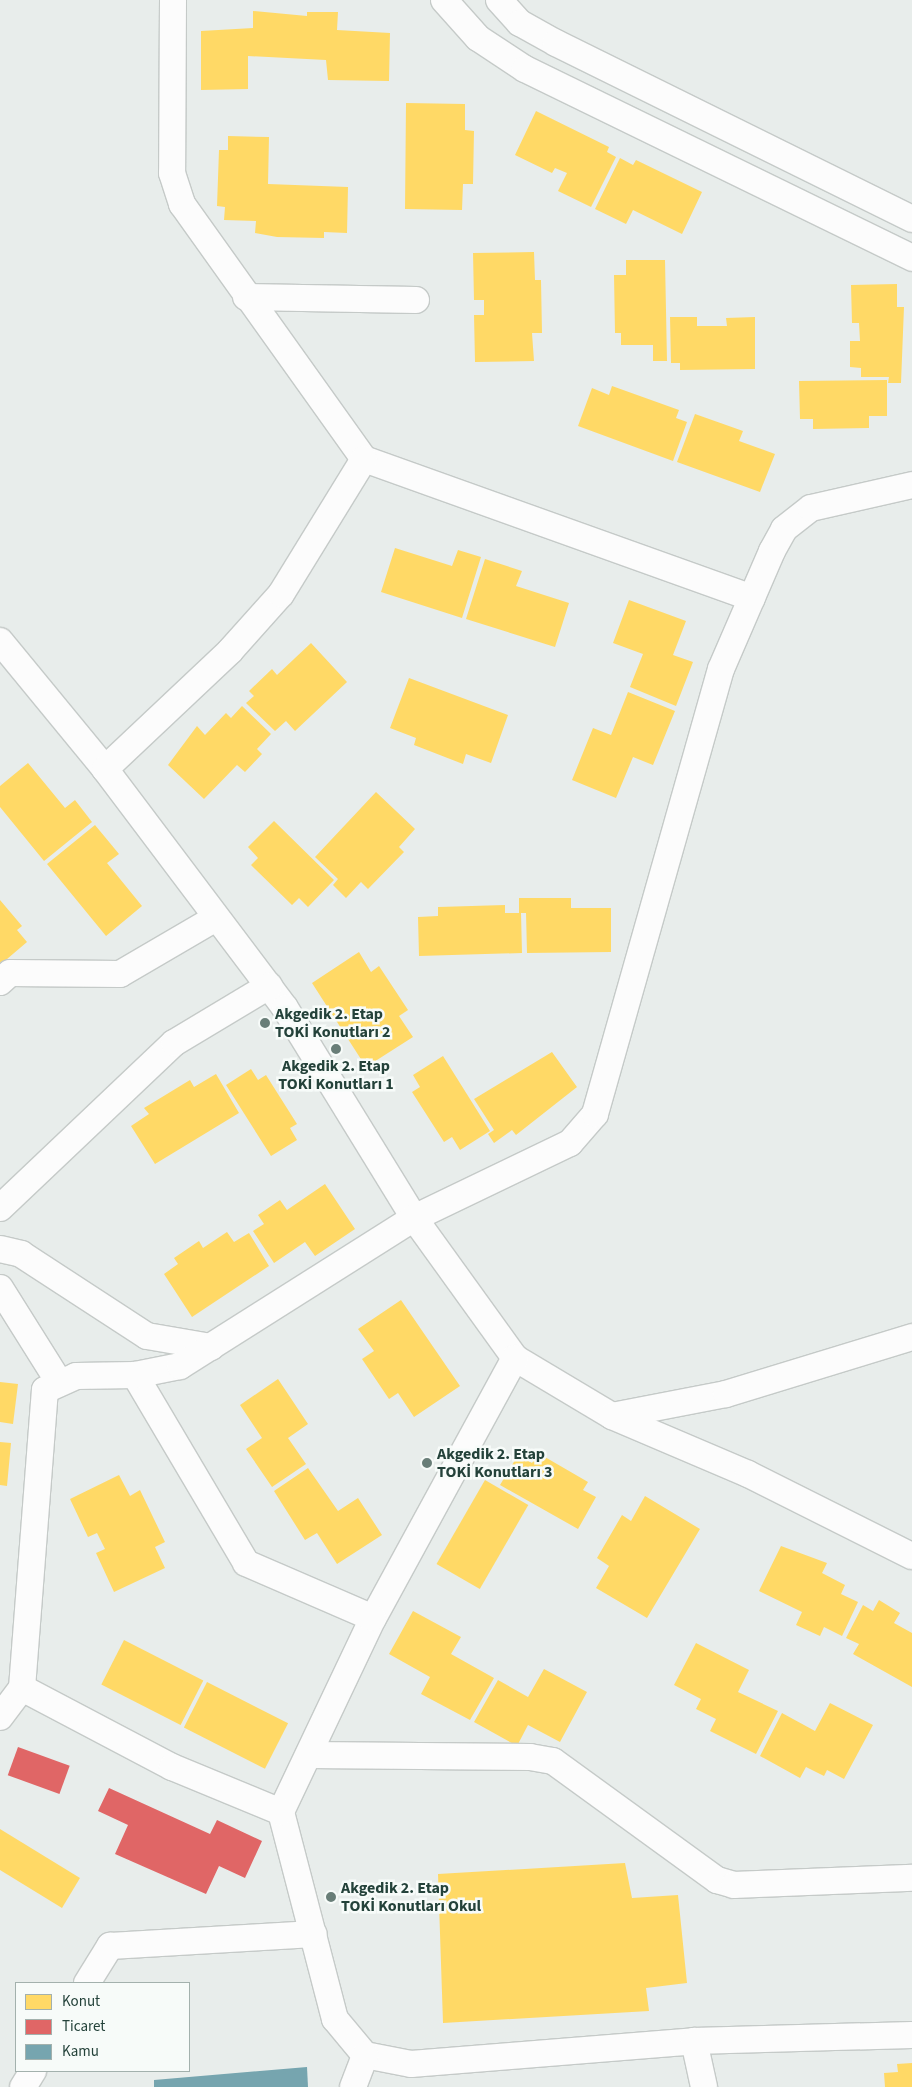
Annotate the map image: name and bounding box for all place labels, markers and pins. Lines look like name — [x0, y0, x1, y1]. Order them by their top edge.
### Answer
place label: Akgedik 2. Etap TOKİ Konutları 2 — [275, 1004, 390, 1042]
marker: Akgedik 2. Etap TOKİ Konutları 2 — [259, 1017, 271, 1029]
marker: Akgedik 2. Etap TOKİ Konutları 1 — [330, 1043, 342, 1055]
place label: Akgedik 2. Etap TOKİ Konutları 1 — [278, 1056, 394, 1094]
place label: Akgedik 2. Etap TOKİ Konutları 3 — [437, 1444, 552, 1482]
marker: Akgedik 2. Etap TOKİ Konutları 3 — [421, 1457, 433, 1469]
place label: Akgedik 2. Etap TOKİ Konutları Okul — [341, 1878, 481, 1916]
marker: Akgedik 2. Etap TOKİ Konutları Okul — [325, 1891, 337, 1903]

